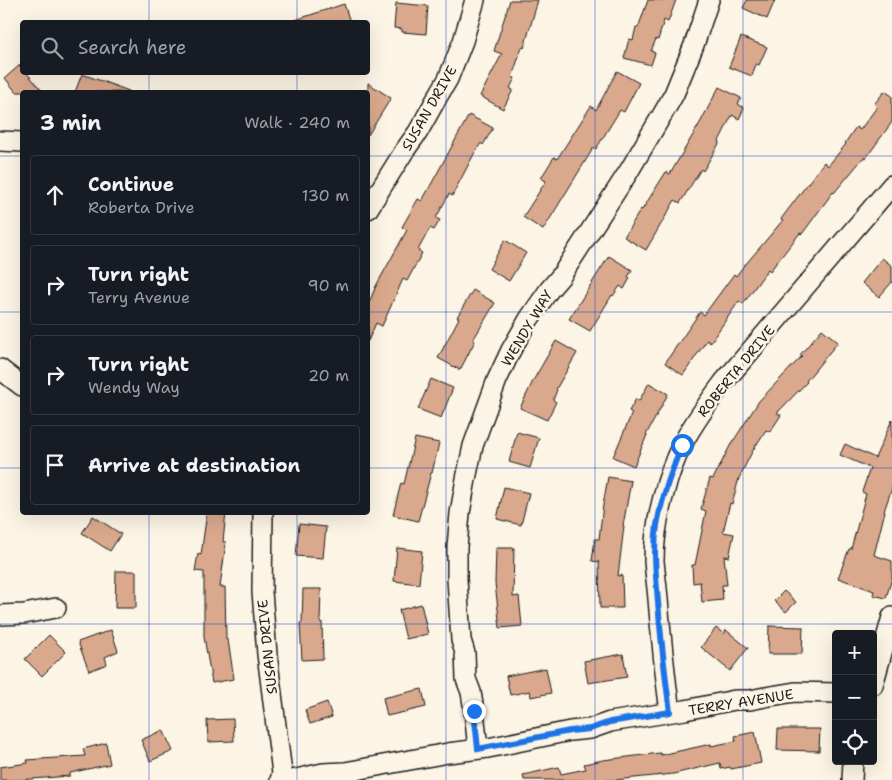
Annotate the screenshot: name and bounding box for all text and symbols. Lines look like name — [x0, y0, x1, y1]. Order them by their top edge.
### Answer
search box — [20, 20, 370, 75]
icon: search — [38, 34, 66, 62]
text: Search here — [78, 35, 187, 60]
street label: SUSAN DRIVE — [397, 62, 461, 154]
text: 3 min — [40, 109, 101, 137]
text: Walk · 240 m — [244, 112, 350, 133]
text: Continue — [88, 172, 174, 197]
icon: ahead — [41, 181, 69, 209]
text: 130 m — [302, 185, 349, 206]
text: Roberta Drive — [88, 197, 195, 218]
text: Turn right — [88, 262, 189, 287]
icon: right — [41, 271, 69, 299]
text: 90 m — [308, 275, 349, 296]
street label: WENDY WAY — [497, 286, 557, 370]
text: Terry Avenue — [88, 287, 190, 308]
street label: ROBERTA DRIVE — [693, 321, 779, 421]
text: Turn right — [88, 352, 189, 377]
icon: right — [41, 361, 69, 389]
text: 20 m — [308, 365, 349, 386]
text: Wendy Way — [88, 377, 180, 398]
route start — [671, 434, 694, 457]
icon: arrive — [41, 451, 69, 479]
text: Arrive at destination — [88, 453, 300, 478]
street label: SUSAN DRIVE — [253, 598, 281, 695]
map controls — [832, 630, 877, 765]
button: + — [832, 630, 877, 675]
button: − — [832, 675, 877, 720]
street label: TERRY AVENUE — [687, 685, 795, 719]
route end — [463, 700, 486, 723]
button: locate — [832, 720, 877, 765]

